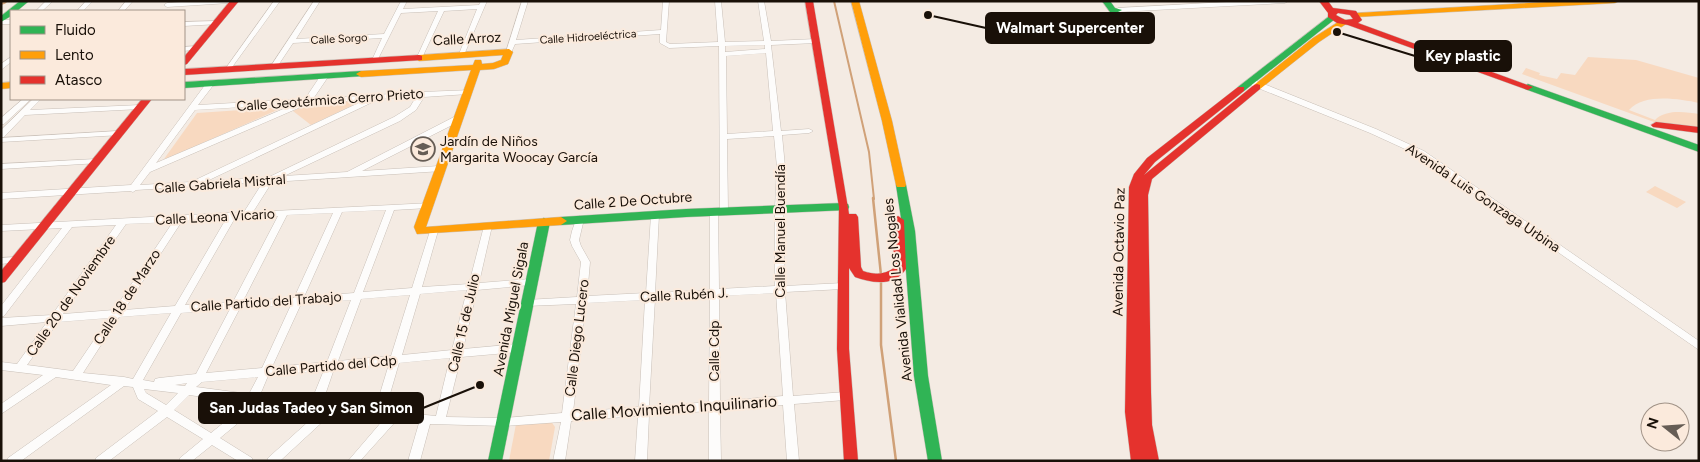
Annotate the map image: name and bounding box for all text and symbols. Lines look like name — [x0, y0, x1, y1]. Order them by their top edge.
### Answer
legend — [10, 10, 185, 100]
callout: Walmart Supercenter — [986, 13, 1154, 43]
text: Walmart Supercenter — [996, 19, 1144, 37]
text: Fluido — [55, 21, 96, 39]
street label: Calle Hidroeléctrica — [539, 27, 637, 47]
street label: Calle Arroz — [432, 29, 502, 49]
street label: Calle Sorgo — [310, 31, 368, 47]
callout: Key plastic — [1415, 41, 1511, 71]
text: Lento — [55, 46, 94, 64]
text: Key plastic — [1425, 47, 1501, 65]
text: Atasco — [55, 71, 103, 89]
street label: Calle Geotérmica Cerro Prieto — [236, 85, 424, 115]
place label: Jardín de Niños Margarita Woocay García — [440, 133, 598, 166]
school or university icon: Jardín de Niños Margarita Woocay García — [410, 136, 436, 162]
street label: Avenida Luis Gonzaga Urbina — [1403, 140, 1563, 256]
street label: Calle Manuel Buendía — [772, 164, 789, 298]
street label: Calle Gabriela Mistral — [154, 171, 286, 197]
street label: Avenida Octavio Paz — [1109, 187, 1129, 317]
street label: Calle 2 De Octubre — [573, 188, 693, 214]
street label: Avenida Vialidad Los Nogales — [880, 197, 916, 383]
street label: Calle Leona Vicario — [155, 205, 275, 229]
street label: Calle 20 de Noviembre — [23, 232, 119, 360]
street label: Avenida Miguel Sigala — [490, 240, 532, 378]
street label: Calle 18 de Marzo — [90, 246, 164, 348]
street label: Calle 15 de Julio — [444, 272, 484, 374]
street label: Calle Diego Lucero — [561, 278, 593, 398]
street label: Calle Rubén J. — [639, 284, 729, 306]
street label: Calle Partido del Trabajo — [190, 288, 342, 316]
street label: Calle Cdp — [706, 320, 723, 382]
street label: Calle Partido del Cdp — [265, 352, 397, 380]
street label: Calle Movimiento Inquilinario — [571, 391, 777, 425]
callout: San Judas Tadeo y San Simon — [199, 393, 423, 423]
text: San Judas Tadeo y San Simon — [209, 399, 413, 417]
north arrow — [1640, 402, 1690, 452]
text: N — [1643, 416, 1663, 431]

